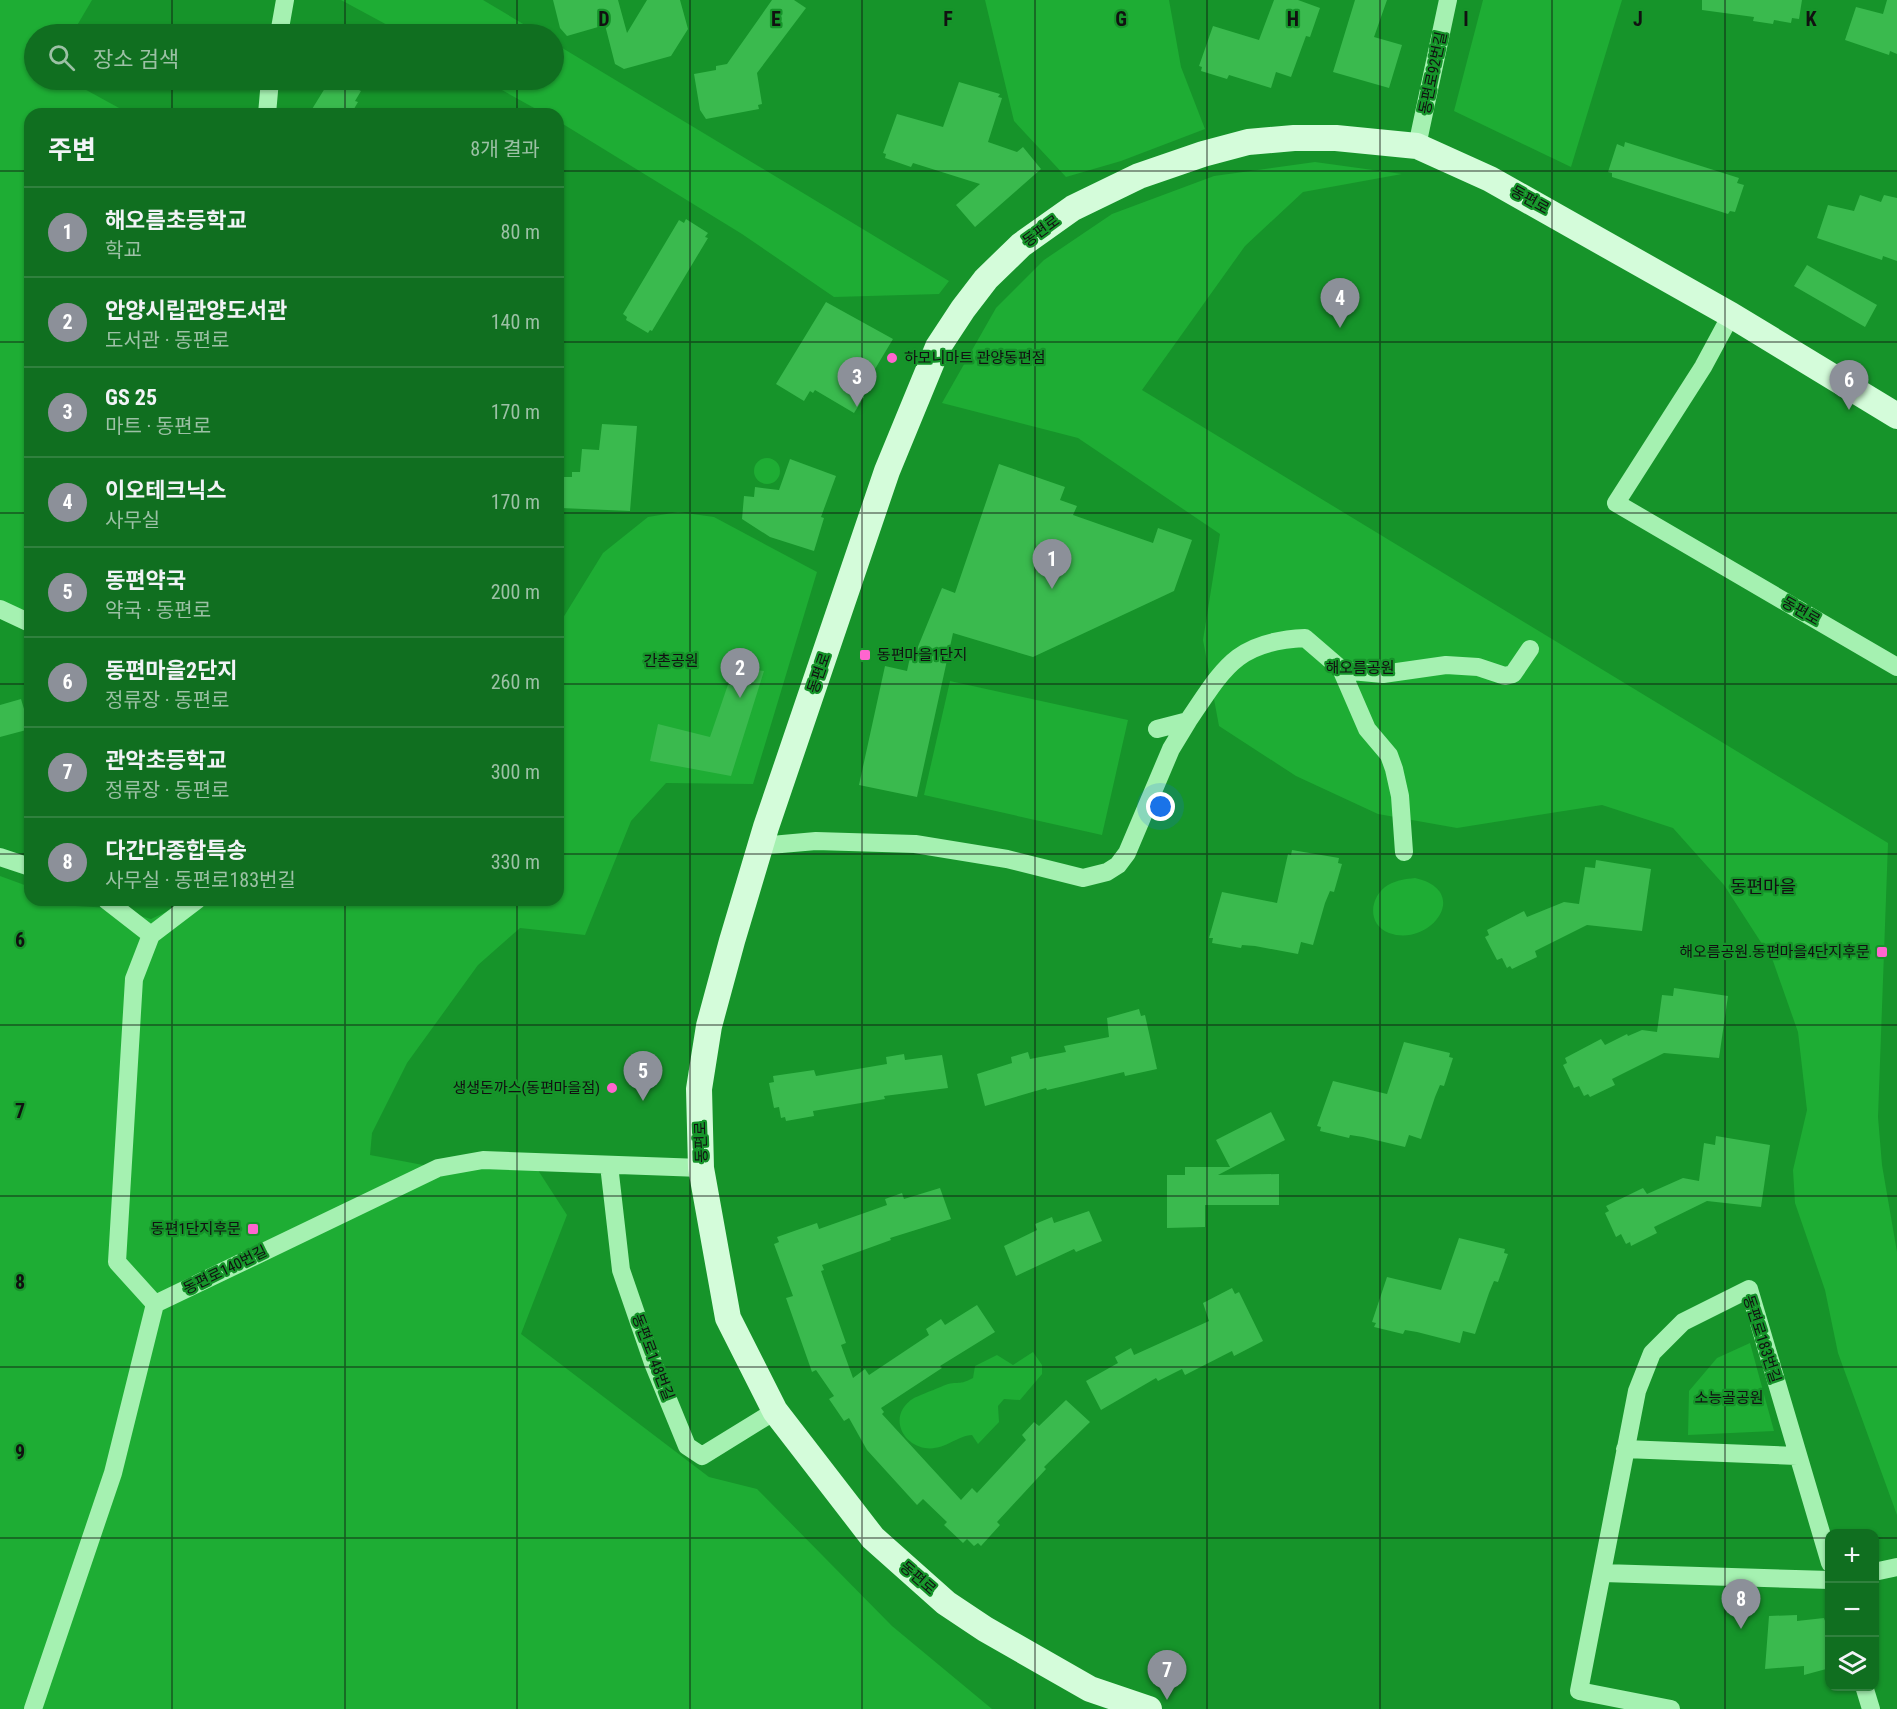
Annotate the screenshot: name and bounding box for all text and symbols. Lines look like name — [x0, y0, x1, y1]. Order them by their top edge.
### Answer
text: D — [598, 7, 610, 31]
text: E — [771, 7, 781, 31]
text: F — [943, 7, 953, 31]
text: G — [1115, 7, 1127, 31]
text: H — [1287, 7, 1299, 31]
text: I — [1463, 7, 1469, 31]
text: J — [1633, 7, 1643, 31]
text: K — [1805, 7, 1817, 31]
search box — [24, 24, 564, 90]
street label: 동편로92번길 — [1415, 30, 1451, 116]
icon: search — [45, 41, 78, 74]
text: 장소 검색 — [93, 47, 179, 72]
text: 주변 — [48, 135, 96, 165]
text: 8개 결과 — [470, 137, 540, 161]
street label: 동편로 — [1508, 182, 1552, 218]
text: 해오름초등학교 — [105, 208, 247, 233]
street label: 동편로 — [1019, 212, 1063, 250]
text: 1 — [62, 220, 73, 244]
text: 80 m — [501, 220, 540, 244]
text: 학교 — [105, 238, 142, 262]
pin: 4 — [1320, 278, 1360, 328]
text: 안양시립관양도서관 — [105, 298, 287, 323]
text: 2 — [62, 310, 73, 334]
text: 140 m — [491, 310, 540, 334]
text: 도서관 · 동편로 — [105, 328, 229, 352]
place label: 하모니마트 관양동편점 — [904, 349, 1045, 367]
marker: 하모니마트 관양동편점 — [885, 351, 899, 365]
pin: 3 — [838, 358, 876, 407]
pin: 6 — [1830, 360, 1868, 410]
text: GS 25 — [105, 385, 157, 410]
text: 3 — [62, 400, 73, 424]
text: 170 m — [491, 400, 540, 424]
text: 마트 · 동편로 — [105, 414, 211, 438]
text: 이오테크닉스 — [105, 478, 226, 503]
text: 4 — [62, 490, 73, 514]
text: 170 m — [491, 490, 540, 514]
text: 사무실 — [105, 508, 160, 532]
pin: 1 — [1032, 540, 1072, 589]
text: 동편약국 — [105, 568, 186, 593]
text: 5 — [62, 580, 73, 604]
text: 200 m — [491, 580, 540, 604]
street label: 동편로 — [1779, 593, 1823, 629]
text: 약국 · 동편로 — [105, 598, 211, 622]
place label: 동편마을1단지 — [877, 646, 967, 664]
pin: 2 — [720, 648, 760, 698]
marker: 동편마을1단지 — [858, 648, 872, 662]
street label: 동편로 — [804, 650, 834, 696]
park label: 간촌공원 — [643, 652, 699, 670]
text: 동편마을2단지 — [105, 658, 238, 683]
park label: 해오름공원 — [1325, 659, 1395, 677]
text: 6 — [62, 670, 73, 694]
text: 260 m — [491, 670, 540, 694]
text: 정류장 · 동편로 — [105, 688, 229, 712]
text: 관악초등학교 — [105, 748, 226, 773]
text: 7 — [62, 760, 73, 784]
text: 300 m — [491, 760, 540, 784]
text: 정류장 · 동편로 — [105, 778, 229, 802]
your location — [1146, 792, 1175, 821]
text: 다간다종합특송 — [105, 838, 247, 863]
text: 8 — [62, 850, 73, 874]
text: 330 m — [491, 850, 540, 874]
text: 사무실 · 동편로183번길 — [105, 868, 296, 892]
district label: 동편마을 — [1730, 876, 1796, 897]
text: 6 — [15, 928, 25, 952]
place label: 해오름공원.동편마을4단지후문 — [1679, 943, 1870, 961]
marker: 해오름공원.동편마을4단지후문 — [1875, 945, 1889, 959]
pin: 5 — [624, 1052, 662, 1101]
place label: 생생돈까스(동편마을점) — [453, 1079, 600, 1097]
marker: 생생돈까스(동편마을점) — [605, 1081, 619, 1095]
text: 7 — [15, 1099, 25, 1123]
street label: 동편로 — [691, 1121, 711, 1163]
place label: 동편1단지후문 — [151, 1220, 241, 1238]
marker: 동편1단지후문 — [246, 1222, 260, 1236]
street label: 동편로140번길 — [180, 1242, 270, 1298]
text: 8 — [15, 1270, 25, 1294]
street label: 동편로183번길 — [1739, 1293, 1785, 1385]
street label: 동편로148번길 — [628, 1311, 678, 1403]
park label: 소능골공원 — [1694, 1389, 1764, 1407]
text: 9 — [15, 1440, 25, 1464]
map controls — [1825, 1529, 1879, 1691]
button: + — [1825, 1529, 1879, 1583]
street label: 동편로 — [896, 1558, 940, 1598]
pin: 8 — [1722, 1580, 1760, 1629]
button: − — [1825, 1583, 1879, 1637]
button: layers — [1825, 1637, 1879, 1691]
pin: 7 — [1148, 1650, 1186, 1700]

